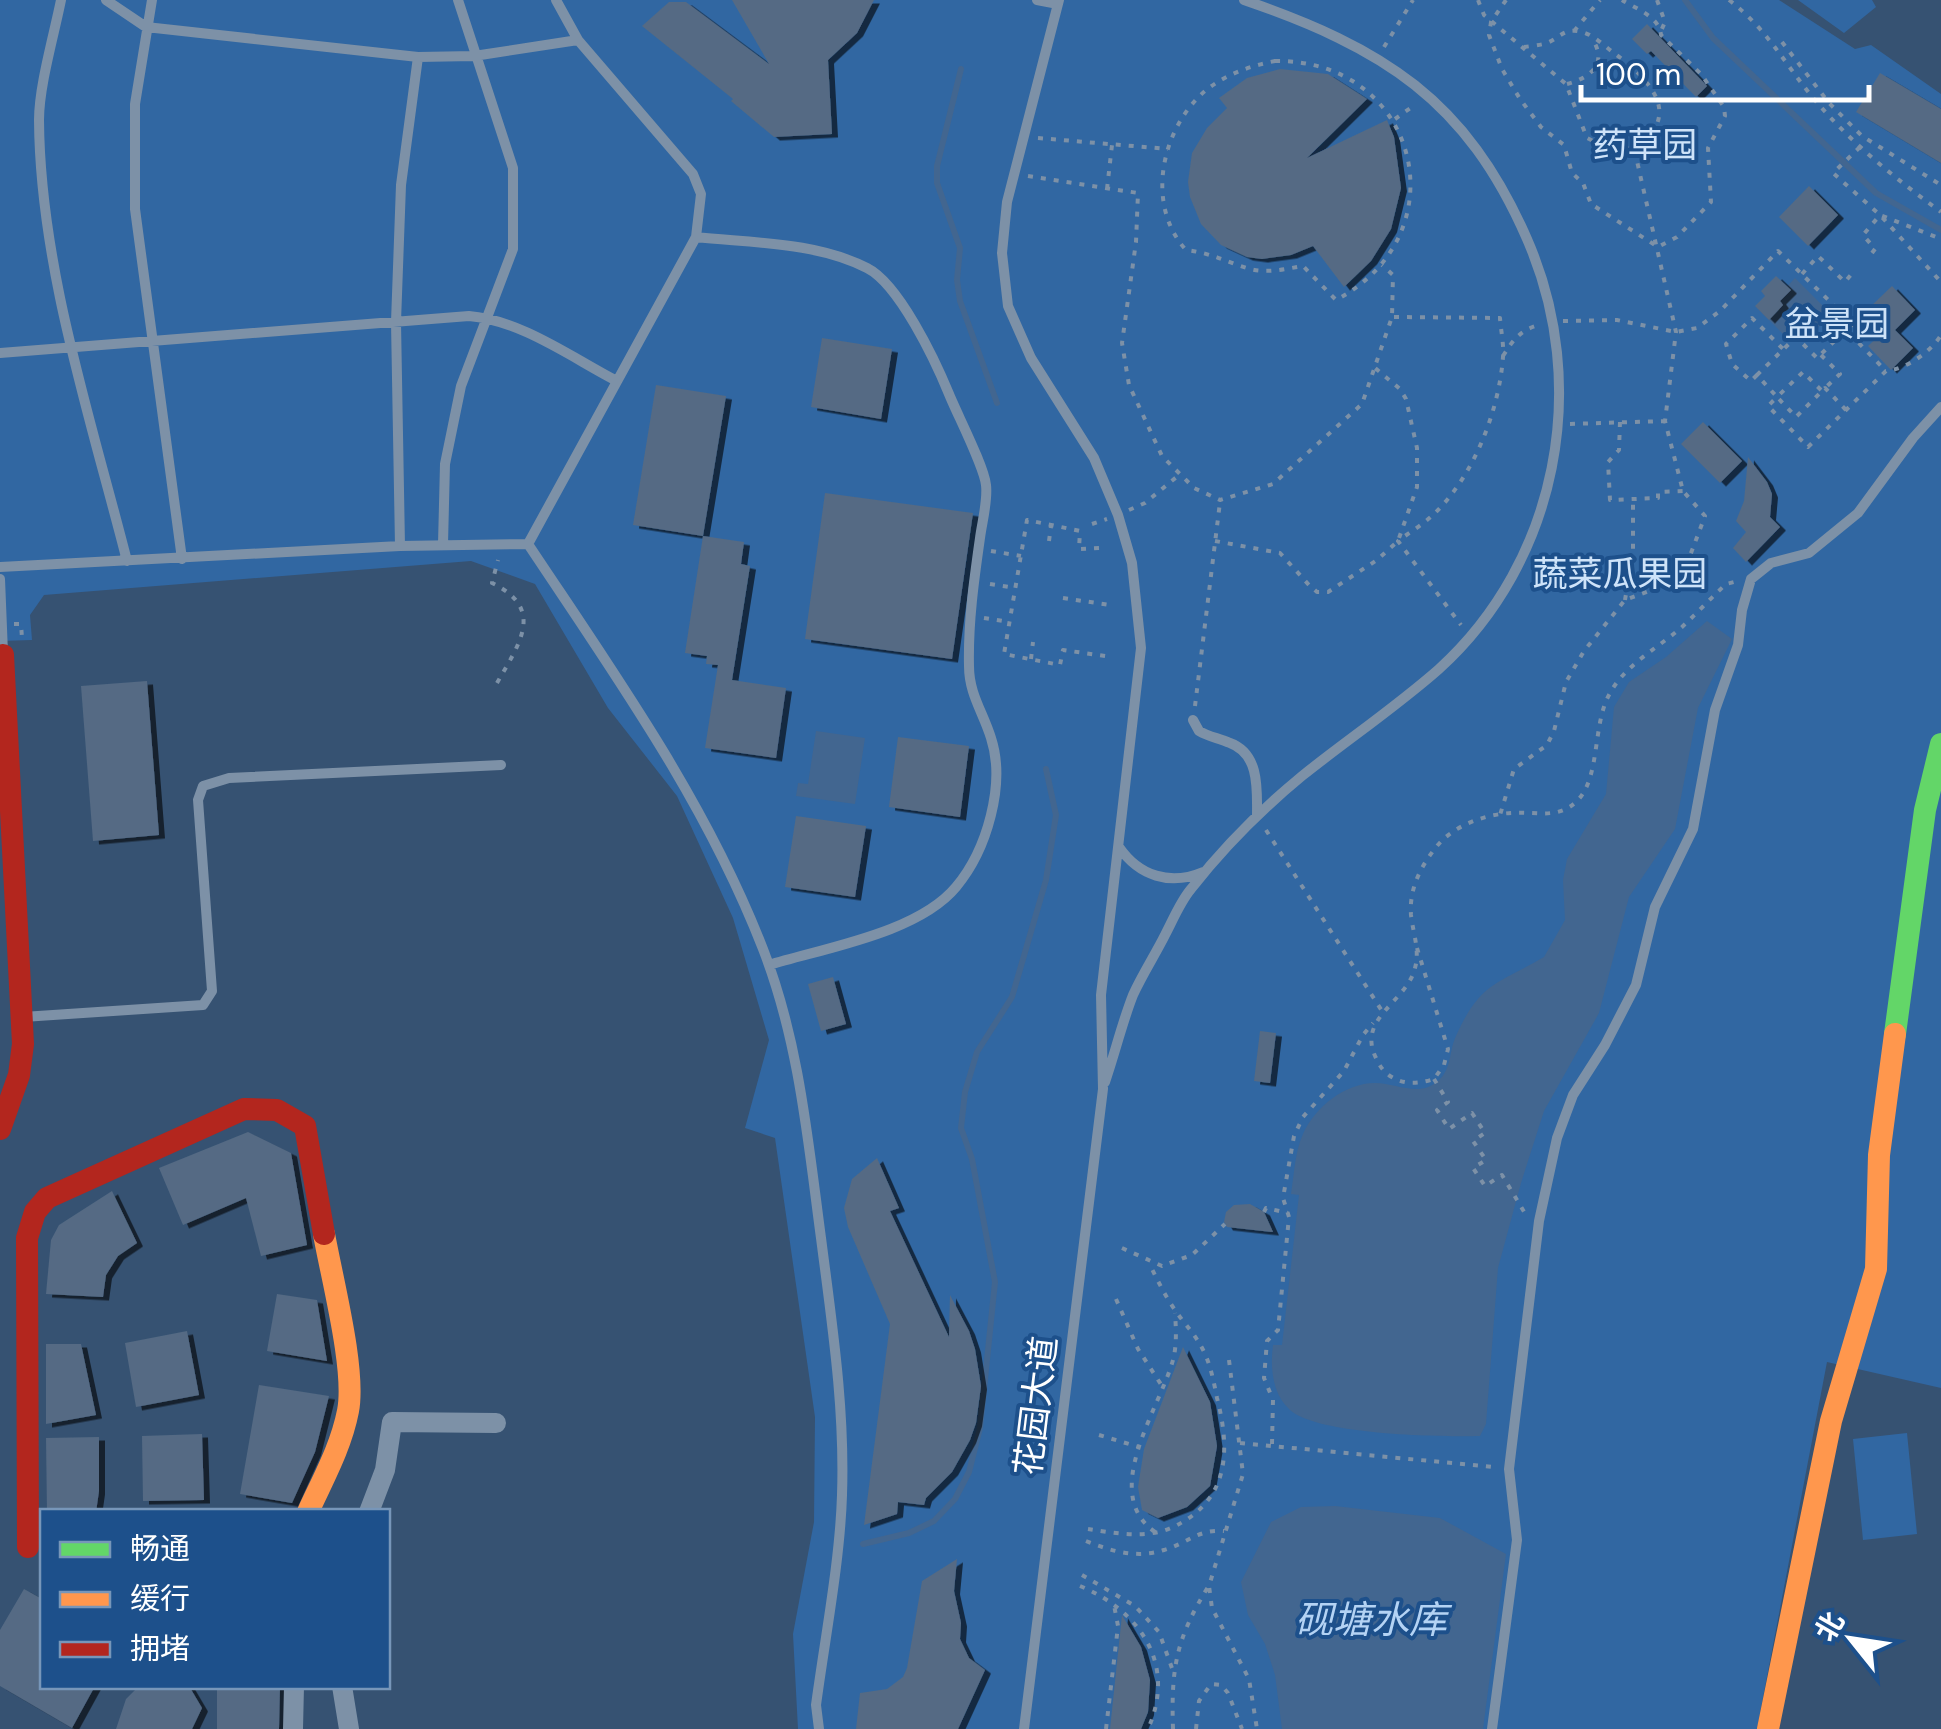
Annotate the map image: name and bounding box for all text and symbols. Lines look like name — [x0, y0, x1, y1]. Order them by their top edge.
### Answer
scale bar — [1581, 40, 1868, 102]
text: 100 m — [1596, 55, 1681, 94]
park label: 药草园 — [1592, 122, 1698, 168]
park label: 盆景园 — [1784, 301, 1890, 347]
park label: 蔬菜瓜果园 — [1532, 551, 1708, 597]
street label: 花园大道 — [1005, 1334, 1067, 1478]
legend — [40, 1509, 390, 1689]
text: 畅通 — [130, 1529, 190, 1568]
text: 缓行 — [130, 1579, 190, 1618]
north arrow — [1801, 1589, 1901, 1689]
water label: 砚塘水库 — [1295, 1595, 1453, 1645]
text: 北 — [1807, 1605, 1853, 1648]
text: 拥堵 — [130, 1629, 190, 1668]

